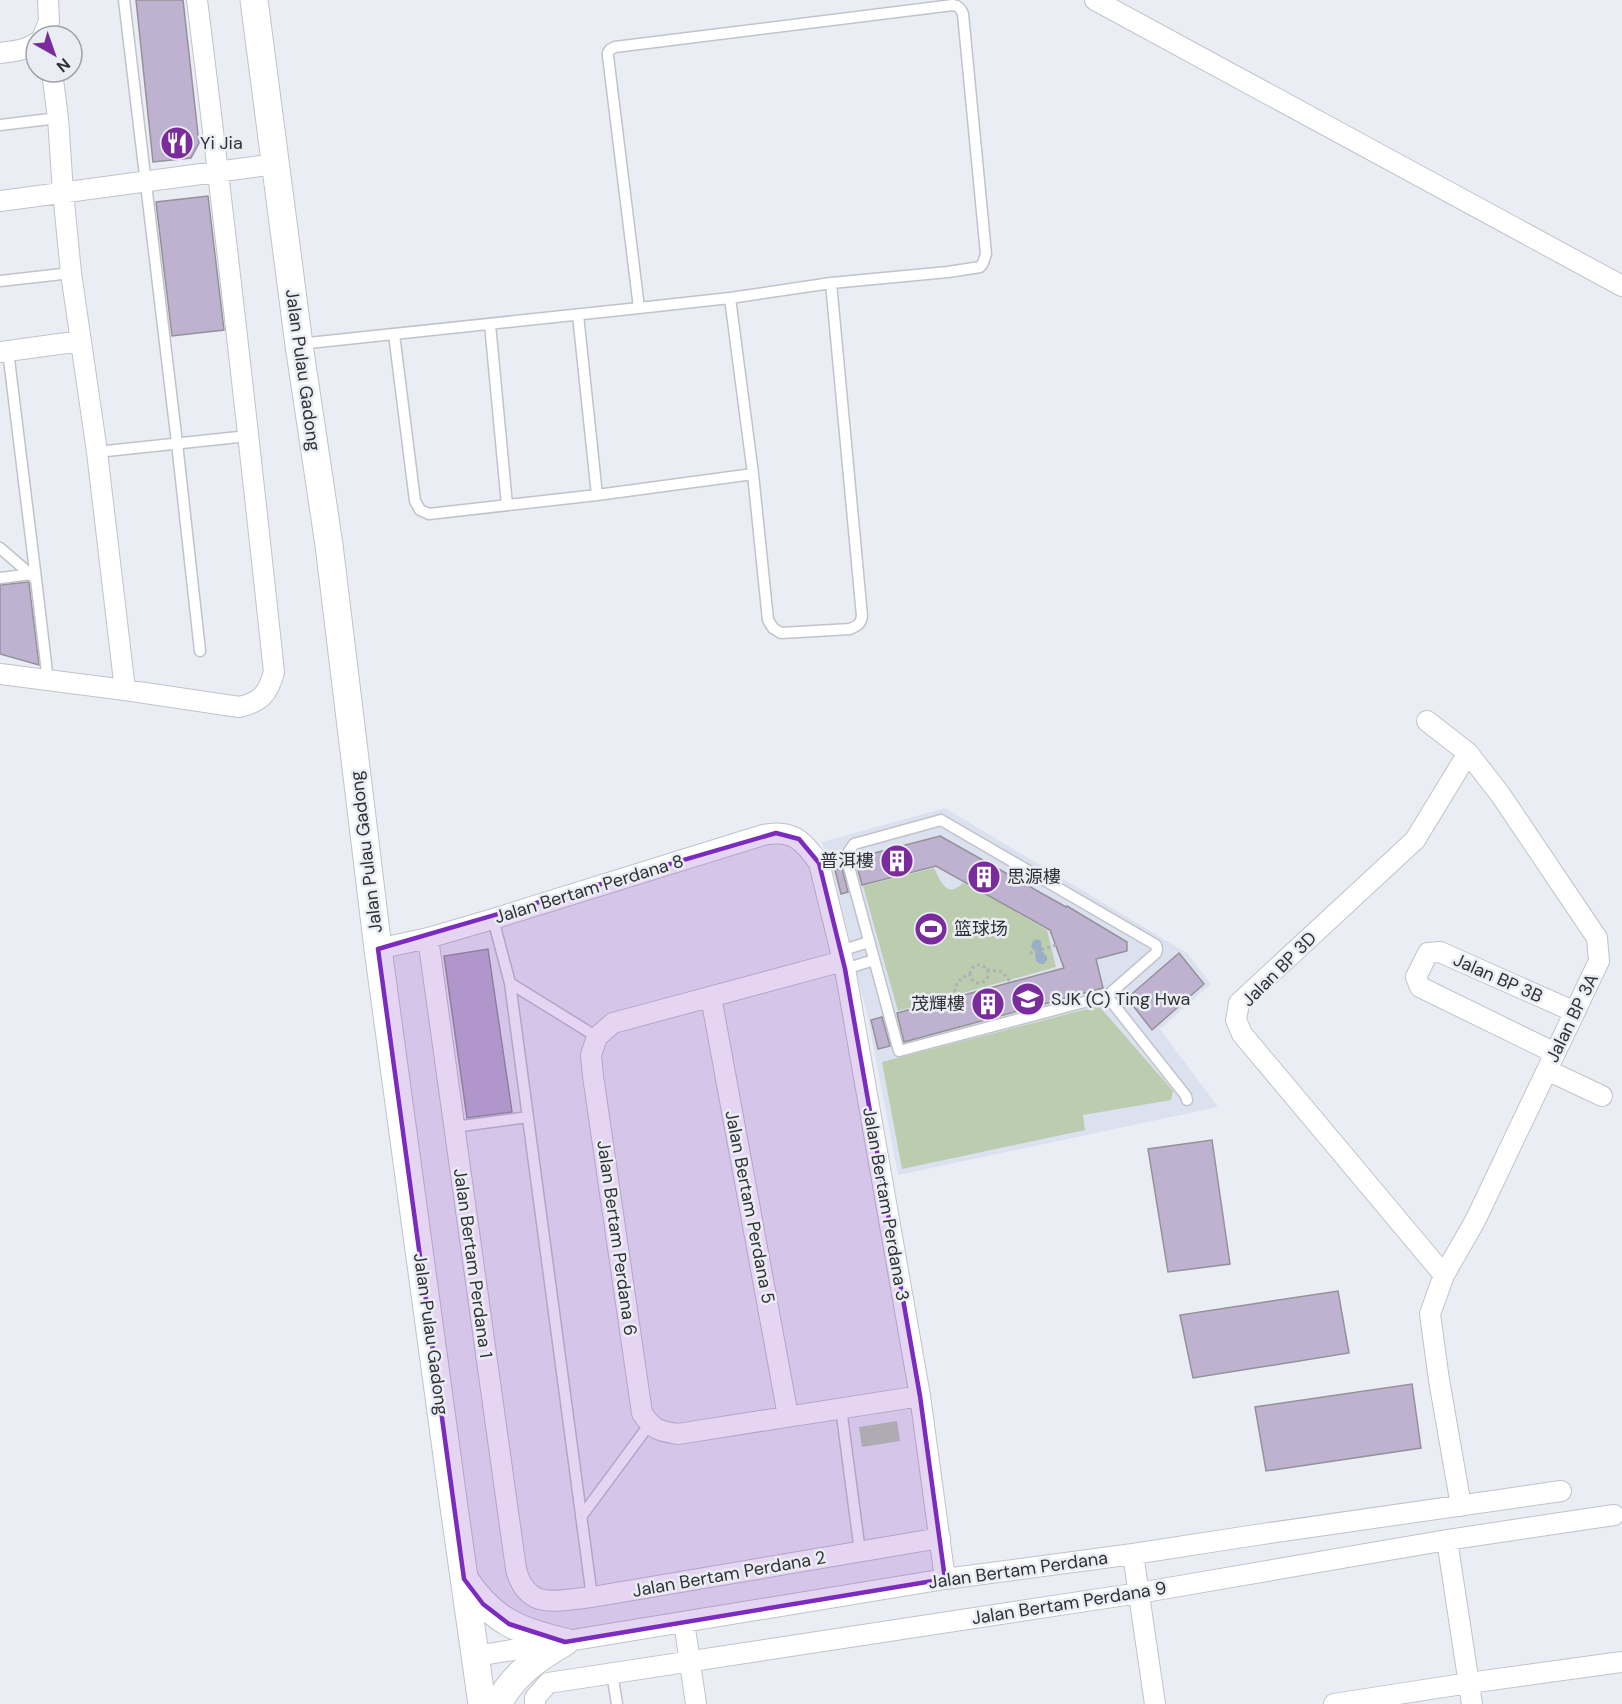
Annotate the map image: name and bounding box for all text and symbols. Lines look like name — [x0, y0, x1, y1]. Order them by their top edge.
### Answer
north arrow — [24, 24, 84, 84]
text: N — [52, 53, 75, 77]
restaurant icon: Yi Jia — [159, 125, 195, 161]
place label: Yi Jia — [200, 131, 243, 155]
street label: Jalan Pulau Gadong — [280, 288, 326, 452]
street label: Jalan Pulau Gadong — [344, 770, 388, 934]
building icon: 普洱樓 — [879, 843, 915, 879]
street label: Jalan Bertam Perdana 8 — [492, 849, 686, 929]
place label: 普洱樓 — [820, 849, 874, 873]
building icon: 思源樓 — [966, 859, 1002, 895]
place label: 思源樓 — [1007, 865, 1061, 889]
sports icon: 篮球场 — [913, 911, 949, 947]
place label: 篮球场 — [954, 917, 1008, 941]
street label: Jalan BP 3D — [1236, 926, 1322, 1012]
street label: Jalan BP 3B — [1450, 948, 1547, 1008]
street label: Jalan BP 3A — [1540, 970, 1604, 1066]
school or university icon: SJK (C) Ting Hwa — [1010, 981, 1046, 1017]
building icon: 茂輝樓 — [970, 986, 1006, 1022]
place label: SJK (C) Ting Hwa — [1051, 987, 1190, 1011]
place label: 茂輝樓 — [911, 992, 965, 1016]
street label: Jalan Bertam Perdana 3 — [857, 1105, 915, 1303]
street label: Jalan Bertam Perdana 5 — [719, 1108, 781, 1306]
street label: Jalan Bertam Perdana 6 — [591, 1139, 643, 1337]
street label: Jalan Bertam Perdana 1 — [448, 1167, 498, 1359]
street label: Jalan Pulau Gadong — [408, 1252, 454, 1416]
street label: Jalan Bertam Perdana 2 — [630, 1545, 828, 1603]
street label: Jalan Bertam Perdana — [927, 1546, 1109, 1594]
street label: Jalan Bertam Perdana 9 — [970, 1576, 1168, 1630]

